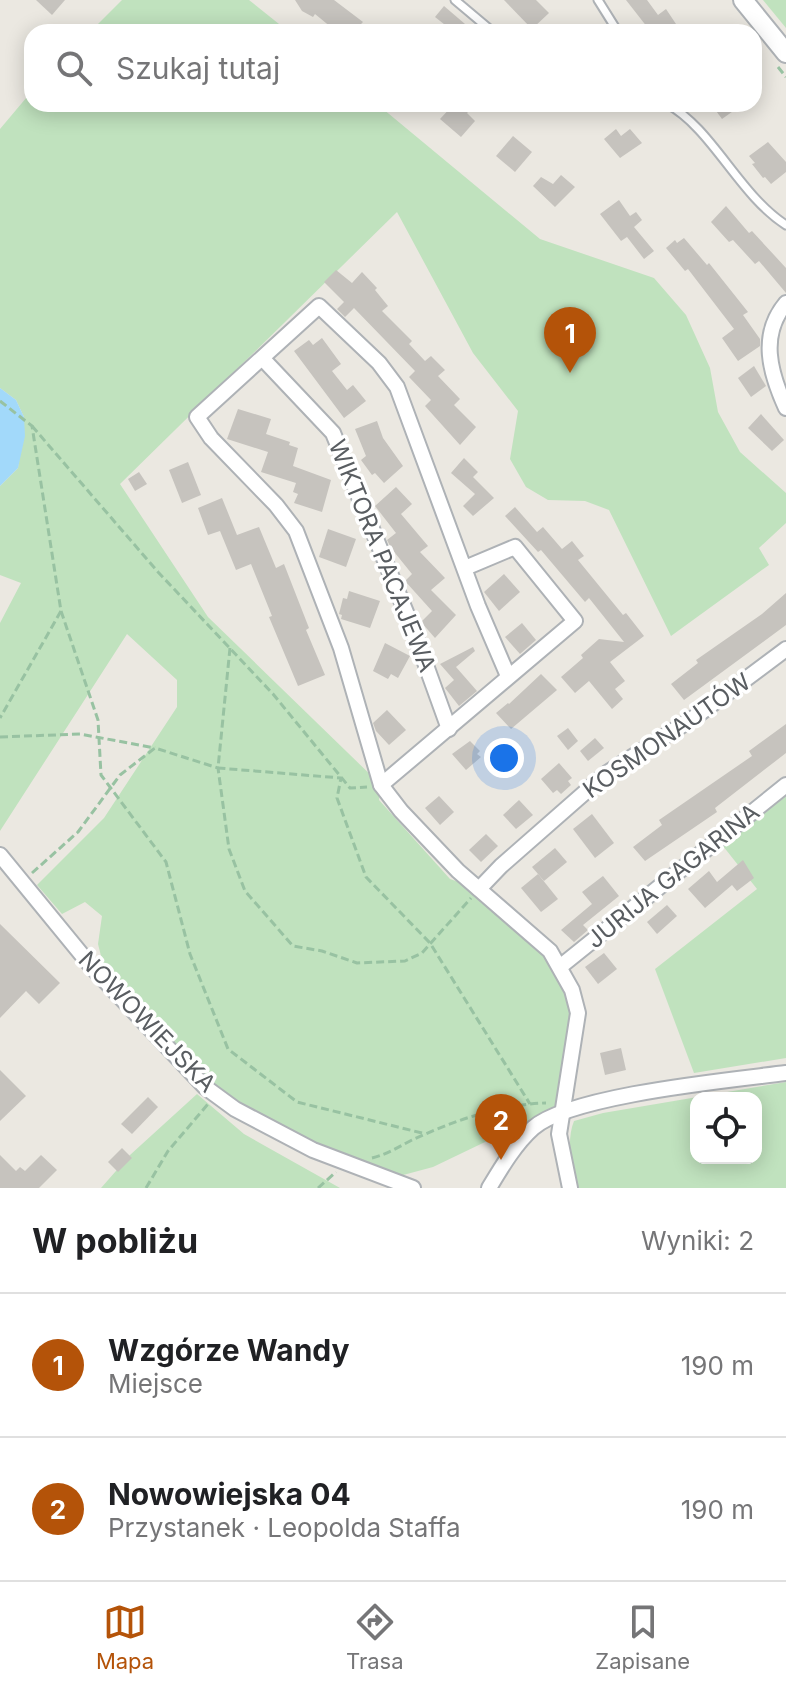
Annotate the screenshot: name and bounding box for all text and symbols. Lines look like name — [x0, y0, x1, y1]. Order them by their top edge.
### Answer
search box — [24, 24, 762, 112]
icon: search — [52, 46, 96, 90]
text: Szukaj tutaj — [116, 50, 280, 86]
pin: 1 — [544, 307, 596, 373]
street label: WIKTORA PACAJEWA — [323, 435, 442, 676]
street label: KOSMONAUTÓW — [577, 667, 756, 804]
your location — [484, 738, 524, 778]
street label: JURIJA GAGARINA — [581, 797, 765, 954]
street label: NOWOWIEJSKA — [73, 945, 222, 1098]
map controls — [690, 1092, 762, 1164]
button: locate — [690, 1092, 762, 1164]
pin: 2 — [475, 1094, 527, 1160]
text: W pobliżu — [32, 1220, 198, 1261]
text: Wyniki: 2 — [641, 1225, 754, 1256]
text: Wzgórze Wandy — [108, 1332, 350, 1368]
text: 1 — [52, 1350, 64, 1381]
text: 190 m — [681, 1350, 754, 1381]
text: Miejsce — [108, 1368, 203, 1399]
text: Nowowiejska 04 — [108, 1476, 351, 1512]
text: 2 — [50, 1494, 66, 1525]
text: 190 m — [681, 1494, 754, 1525]
text: Przystanek · Leopolda Staffa — [108, 1512, 461, 1543]
tab: Mapa — [96, 1600, 154, 1674]
tab: Trasa — [346, 1600, 404, 1674]
tab: Zapisane — [595, 1600, 690, 1674]

